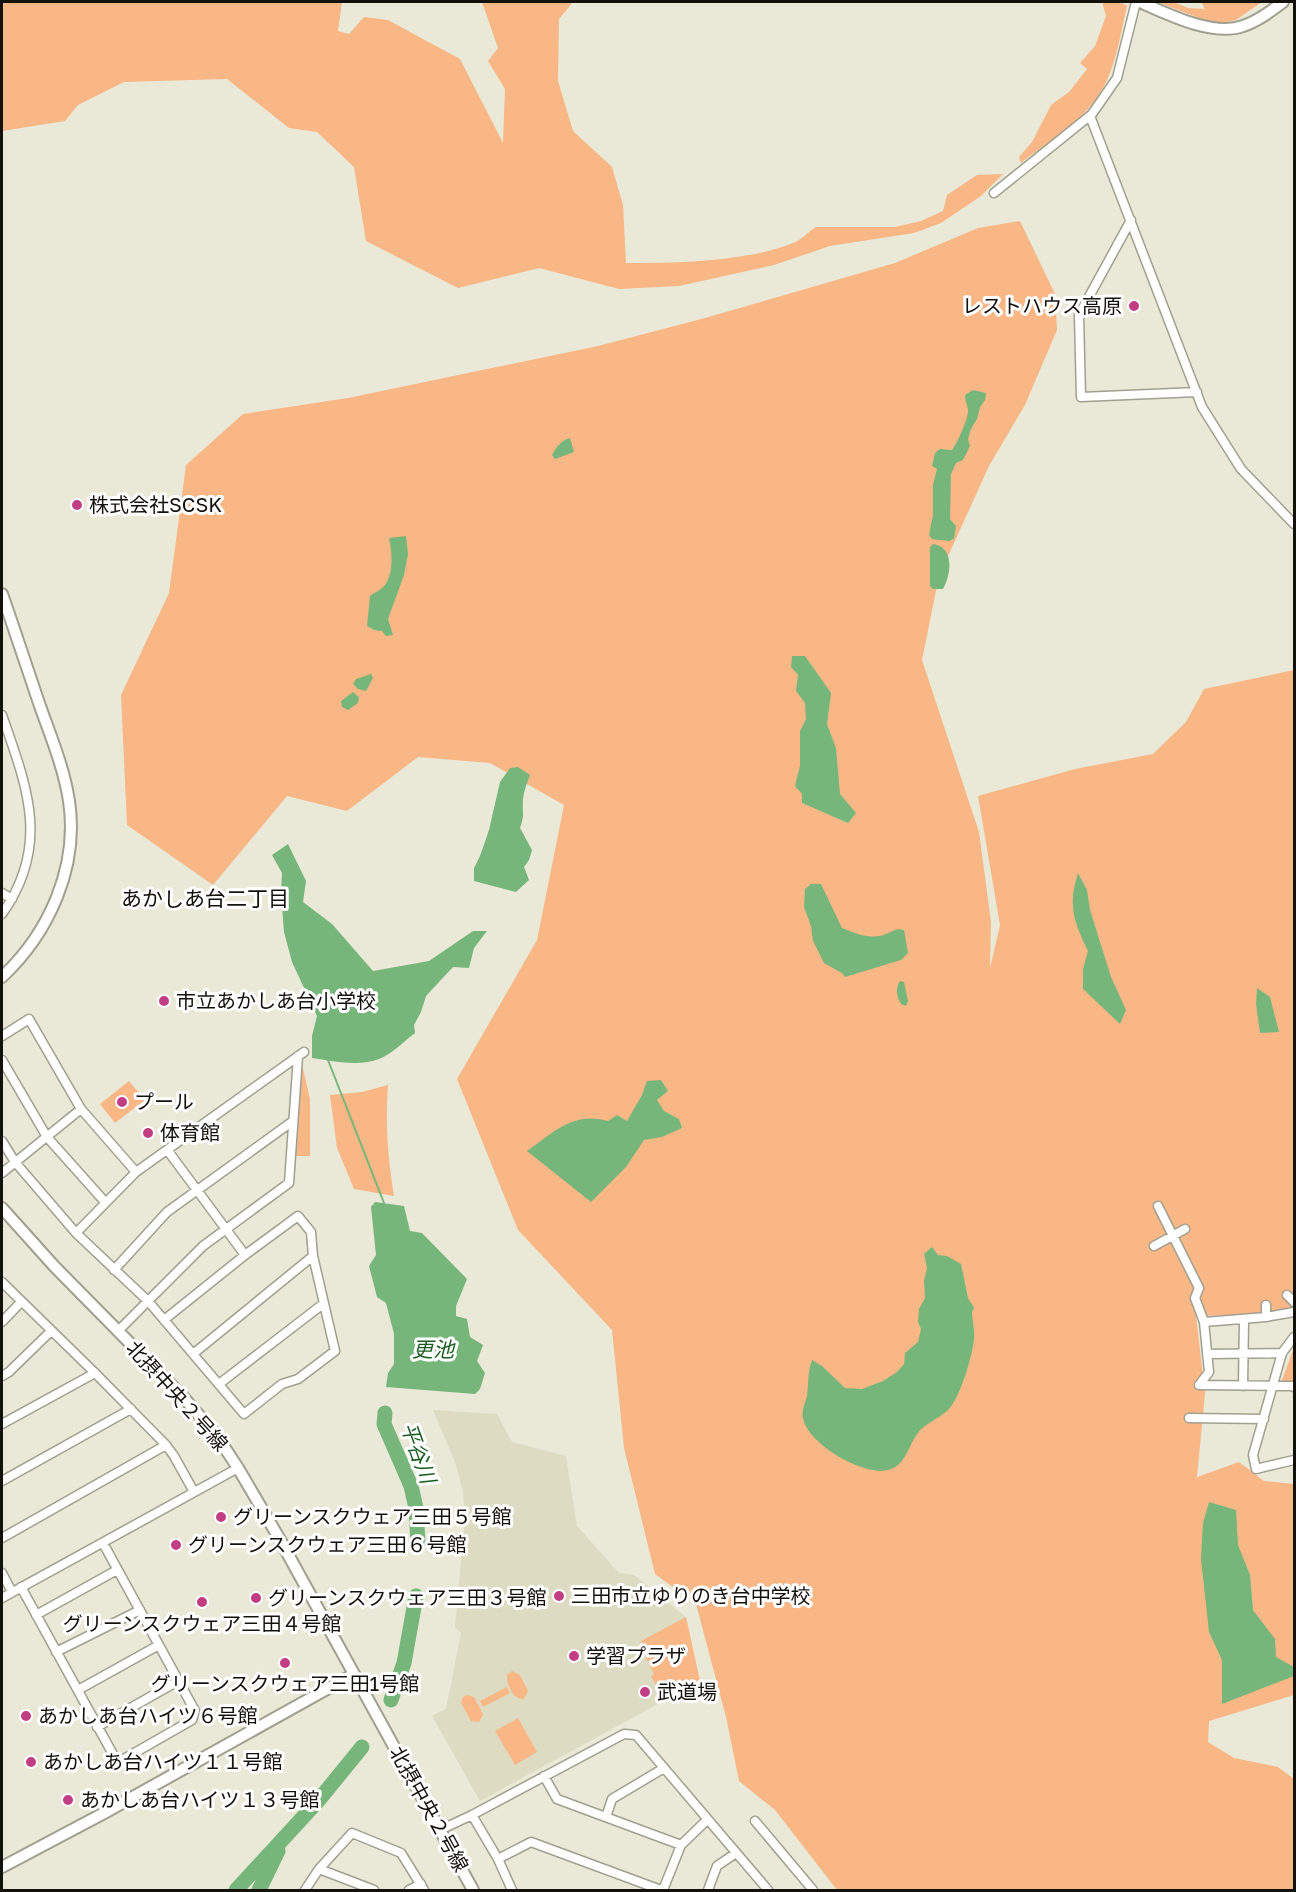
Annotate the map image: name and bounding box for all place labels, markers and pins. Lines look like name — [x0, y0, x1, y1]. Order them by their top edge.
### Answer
place label: レストハウス高原 — [962, 293, 1122, 317]
marker: レストハウス高原 — [1127, 299, 1141, 313]
place label: 株式会社SCSK — [89, 492, 222, 516]
marker: 株式会社SCSK — [70, 498, 84, 512]
place label: 市立あかしあ台小学校 — [176, 988, 376, 1012]
marker: 市立あかしあ台小学校 — [157, 994, 171, 1008]
place label: プール — [134, 1089, 194, 1113]
marker: プール — [115, 1095, 129, 1109]
place label: 体育館 — [160, 1120, 220, 1144]
marker: 体育館 — [141, 1126, 155, 1140]
place label: グリーンスクウェア三田５号館 — [233, 1504, 512, 1528]
marker: グリーンスクウェア三田５号館 — [214, 1510, 228, 1524]
place label: グリーンスクウェア三田６号館 — [188, 1532, 467, 1556]
marker: グリーンスクウェア三田６号館 — [169, 1538, 183, 1552]
place label: 三田市立ゆりのき台中学校 — [571, 1583, 810, 1607]
place label: グリーンスクウェア三田３号館 — [268, 1585, 547, 1609]
marker: 三田市立ゆりのき台中学校 — [552, 1589, 566, 1603]
marker: グリーンスクウェア三田３号館 — [249, 1591, 263, 1605]
marker: グリーンスクウェア三田４号館 — [195, 1595, 209, 1609]
place label: グリーンスクウェア三田４号館 — [63, 1611, 341, 1635]
place label: 学習プラザ — [586, 1643, 686, 1667]
marker: 学習プラザ — [567, 1649, 581, 1663]
marker: グリーンスクウェア三田1号館 — [278, 1656, 292, 1670]
place label: グリーンスクウェア三田1号館 — [151, 1671, 419, 1695]
place label: 武道場 — [657, 1679, 717, 1703]
marker: 武道場 — [638, 1685, 652, 1699]
place label: あかしあ台ハイツ６号館 — [38, 1703, 258, 1727]
marker: あかしあ台ハイツ６号館 — [19, 1709, 33, 1723]
place label: あかしあ台ハイツ１１号館 — [43, 1749, 283, 1773]
marker: あかしあ台ハイツ１１号館 — [24, 1755, 38, 1769]
place label: あかしあ台ハイツ１３号館 — [80, 1787, 320, 1811]
marker: あかしあ台ハイツ１３号館 — [61, 1793, 75, 1807]

